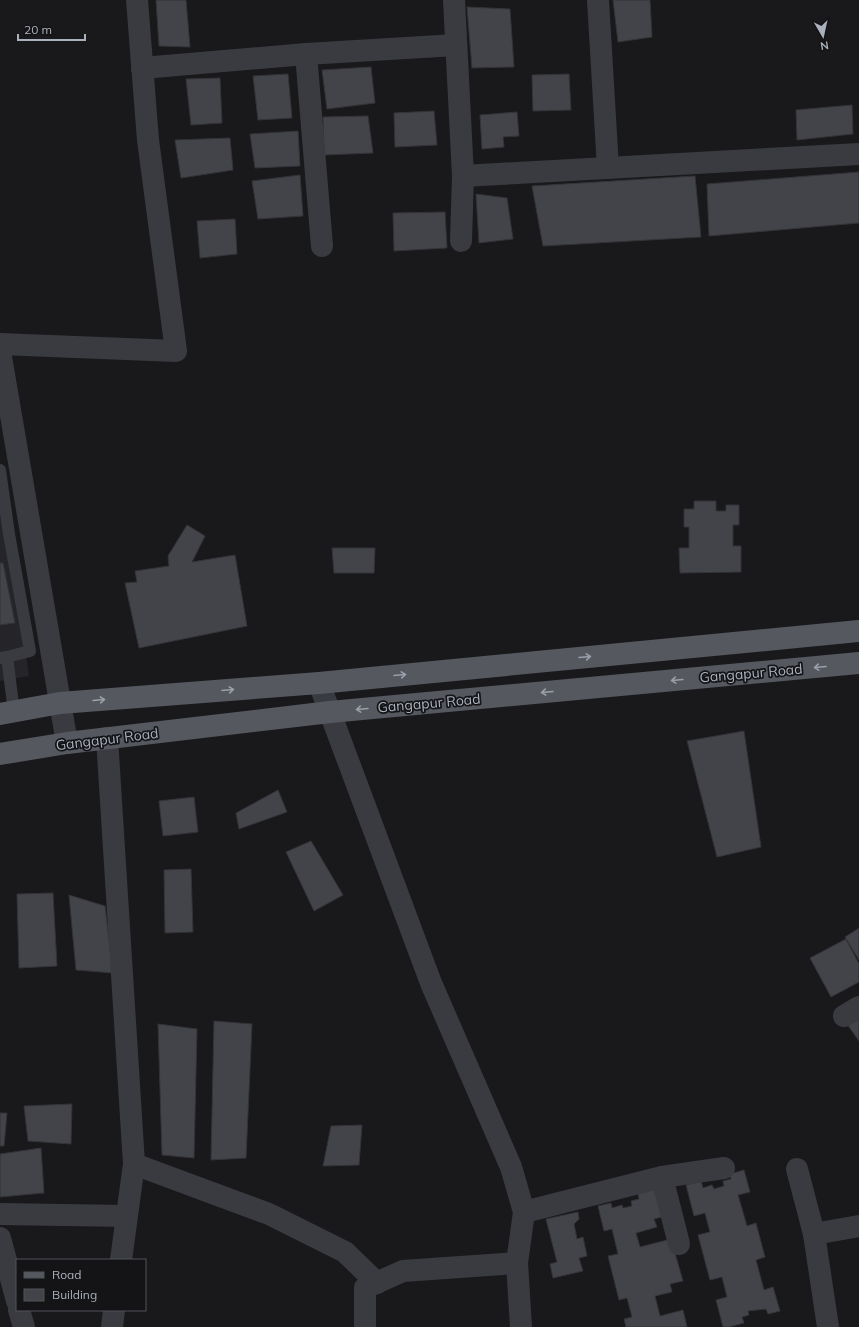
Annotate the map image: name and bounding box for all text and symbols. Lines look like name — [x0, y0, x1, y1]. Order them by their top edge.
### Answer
scale bar — [18, 16, 85, 42]
north arrow — [803, 16, 843, 56]
text: 20 m — [24, 22, 52, 37]
text: N — [819, 38, 830, 53]
one-way arrow — [578, 654, 591, 661]
street label: Gangapur Road — [699, 660, 803, 686]
one-way arrow — [814, 663, 827, 670]
one-way arrow — [393, 671, 406, 679]
one-way arrow — [671, 676, 684, 683]
one-way arrow — [221, 686, 234, 693]
one-way arrow — [541, 688, 554, 695]
street label: Gangapur Road — [377, 690, 481, 716]
one-way arrow — [92, 697, 105, 704]
one-way arrow — [356, 705, 369, 712]
street label: Gangapur Road — [55, 724, 159, 754]
legend — [16, 1259, 146, 1311]
text: Road — [52, 1267, 81, 1282]
text: Building — [52, 1287, 97, 1302]

